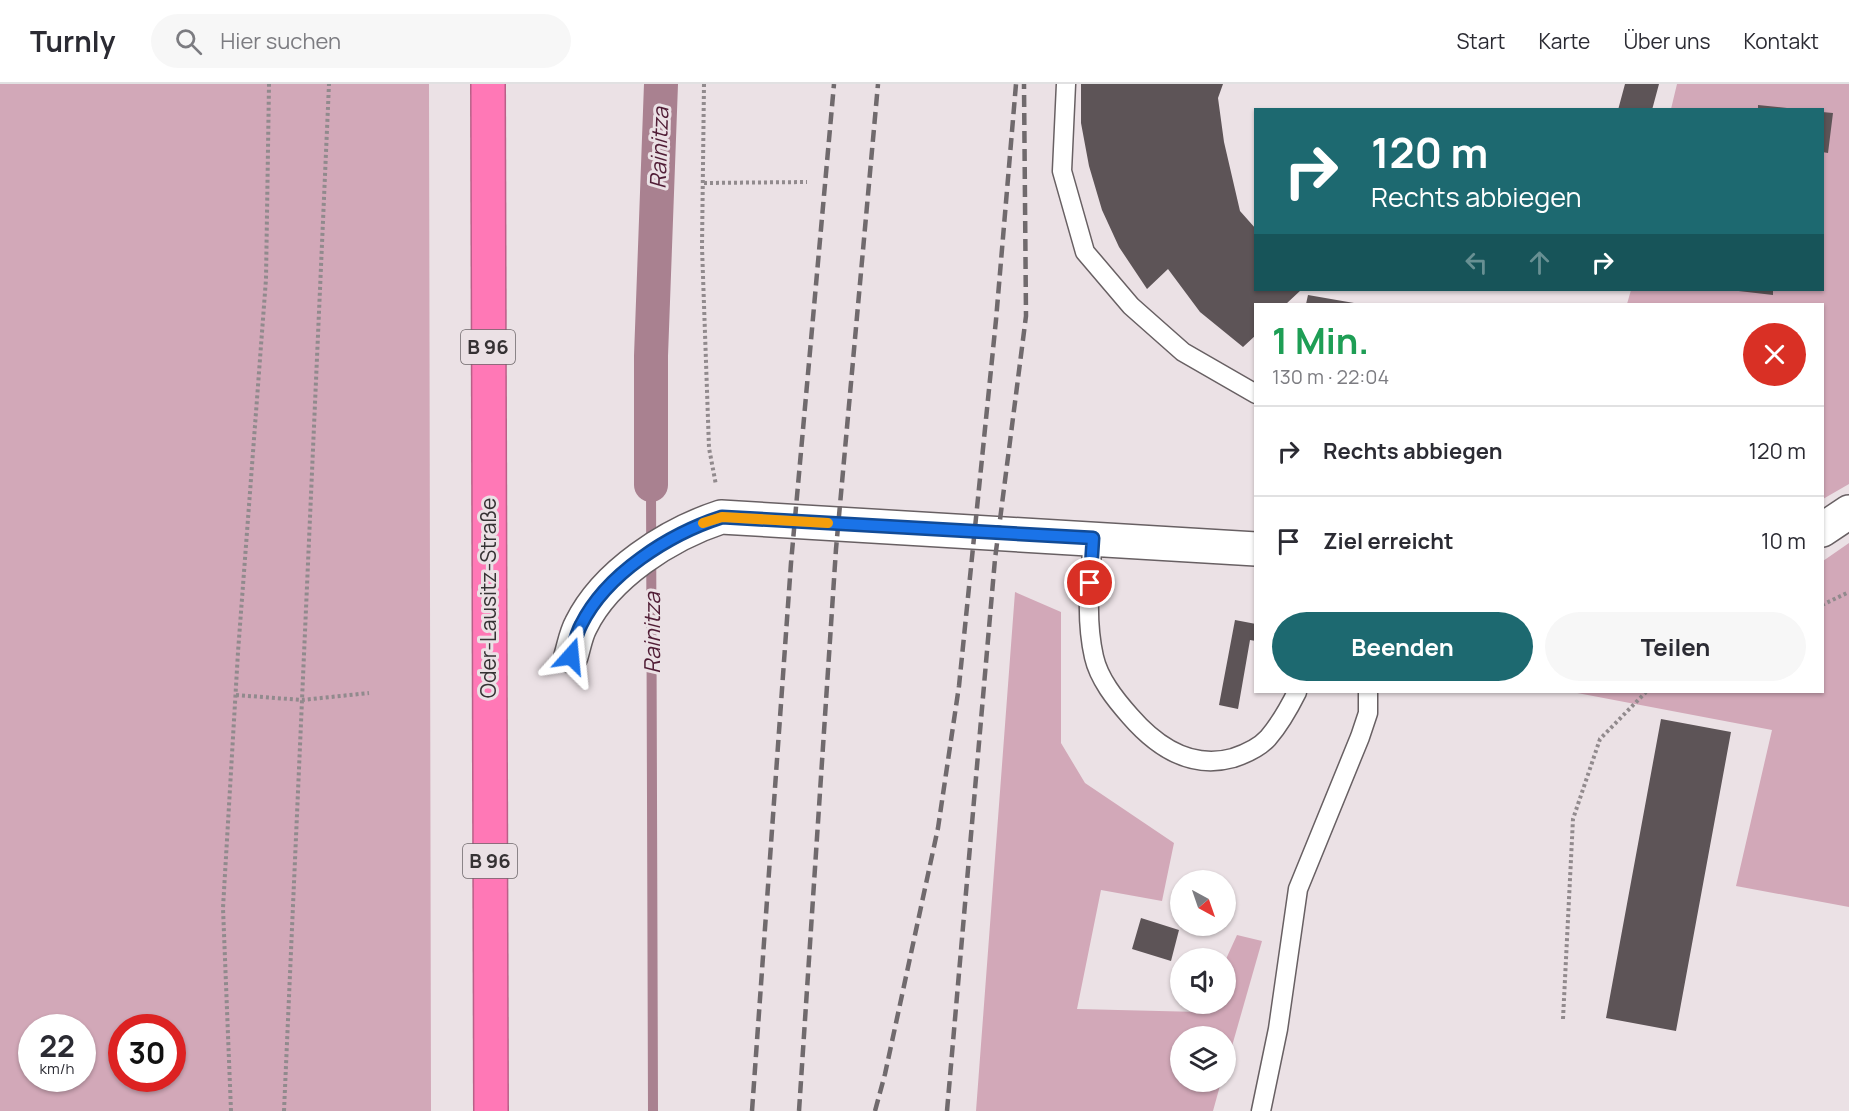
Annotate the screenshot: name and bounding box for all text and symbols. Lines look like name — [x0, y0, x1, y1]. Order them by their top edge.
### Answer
search box — [151, 14, 571, 68]
text: Turnly — [30, 22, 115, 60]
icon: search — [172, 25, 205, 58]
text: Hier suchen — [220, 26, 341, 56]
text: Start — [1456, 27, 1505, 55]
text: Karte — [1538, 27, 1590, 55]
text: Über uns — [1623, 27, 1711, 55]
text: Kontakt — [1744, 27, 1819, 55]
water label: Rainitza — [643, 105, 675, 189]
text: 120 m — [1371, 123, 1488, 181]
icon: right — [1272, 132, 1350, 210]
text: Rechts abbiegen — [1371, 178, 1582, 215]
icon: left — [1460, 246, 1493, 279]
icon: ahead — [1523, 246, 1556, 279]
icon: right — [1586, 246, 1619, 279]
text: 1 Min. — [1272, 316, 1369, 365]
button: close — [1743, 323, 1806, 386]
road number: B 96 — [461, 330, 515, 364]
text: 130 m · 22:04 — [1272, 363, 1389, 390]
icon: right — [1272, 435, 1305, 468]
text: Rechts abbiegen — [1323, 436, 1502, 466]
text: 120 m — [1748, 436, 1806, 466]
street label: Oder-Lausitz-Straße — [474, 498, 502, 698]
icon: arrive — [1272, 525, 1305, 558]
text: Ziel erreicht — [1323, 526, 1454, 556]
text: 10 m — [1761, 526, 1806, 556]
pin — [1064, 557, 1115, 608]
icon: arrive — [1073, 566, 1106, 599]
water label: Rainitza — [637, 591, 667, 674]
button: Beenden — [1272, 612, 1533, 681]
button: Teilen — [1545, 612, 1806, 681]
position arrow — [539, 624, 603, 688]
road number: B 96 — [463, 844, 517, 878]
north arrow — [1170, 870, 1236, 936]
map controls — [1170, 870, 1236, 1092]
button: sound — [1170, 948, 1236, 1014]
speed limit sign: 30 — [108, 1014, 186, 1092]
text: 22 — [39, 1025, 75, 1066]
button: layers — [1170, 1026, 1236, 1092]
text: km/h — [40, 1058, 74, 1079]

